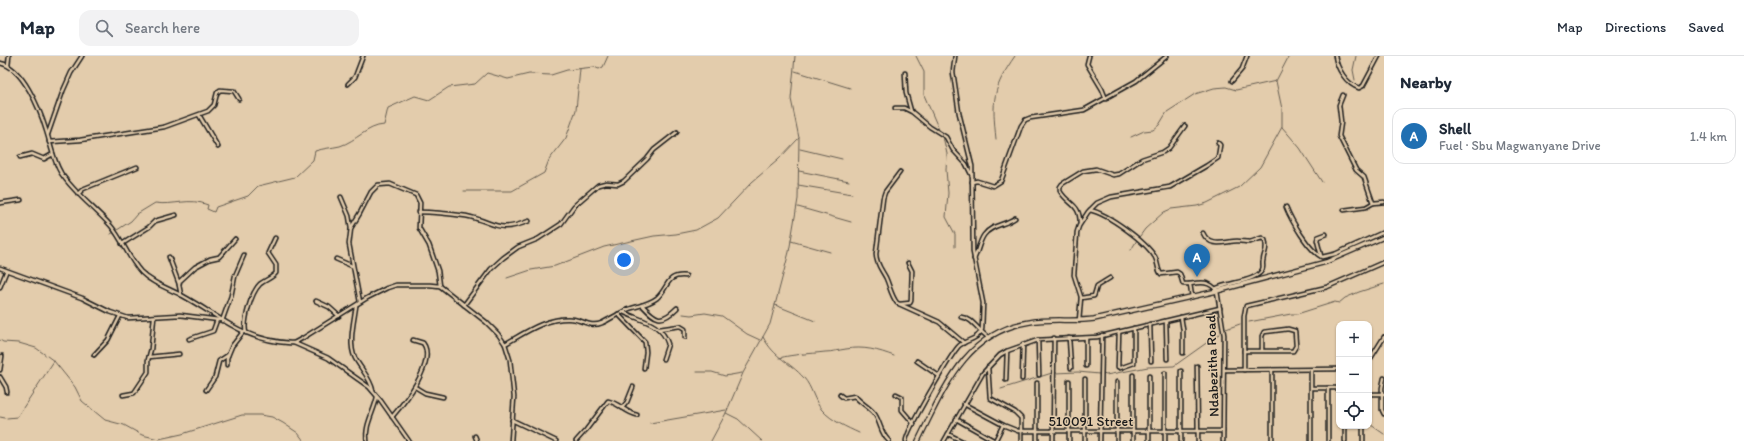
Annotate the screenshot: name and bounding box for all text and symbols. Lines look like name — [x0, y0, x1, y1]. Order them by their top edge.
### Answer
search box — [79, 10, 359, 46]
text: Map — [20, 16, 55, 39]
icon: search — [93, 17, 115, 39]
text: Search here — [125, 19, 200, 37]
text: Map — [1557, 19, 1583, 36]
text: Directions — [1605, 19, 1666, 36]
text: Saved — [1688, 19, 1724, 36]
text: Nearby — [1400, 72, 1452, 92]
text: Shell — [1439, 120, 1471, 138]
text: A — [1410, 129, 1418, 144]
text: 1.4 km — [1690, 129, 1727, 144]
text: Fuel · Sbu Magwanyane Drive — [1439, 138, 1601, 153]
pin: A — [1184, 244, 1210, 277]
your location — [614, 250, 634, 270]
street label: Ndabezitha Road — [1202, 314, 1223, 417]
map controls — [1336, 321, 1372, 429]
button: + — [1336, 321, 1372, 357]
button: − — [1336, 357, 1372, 393]
button: locate — [1336, 393, 1372, 429]
street label: 510091 Street — [1048, 413, 1134, 430]

